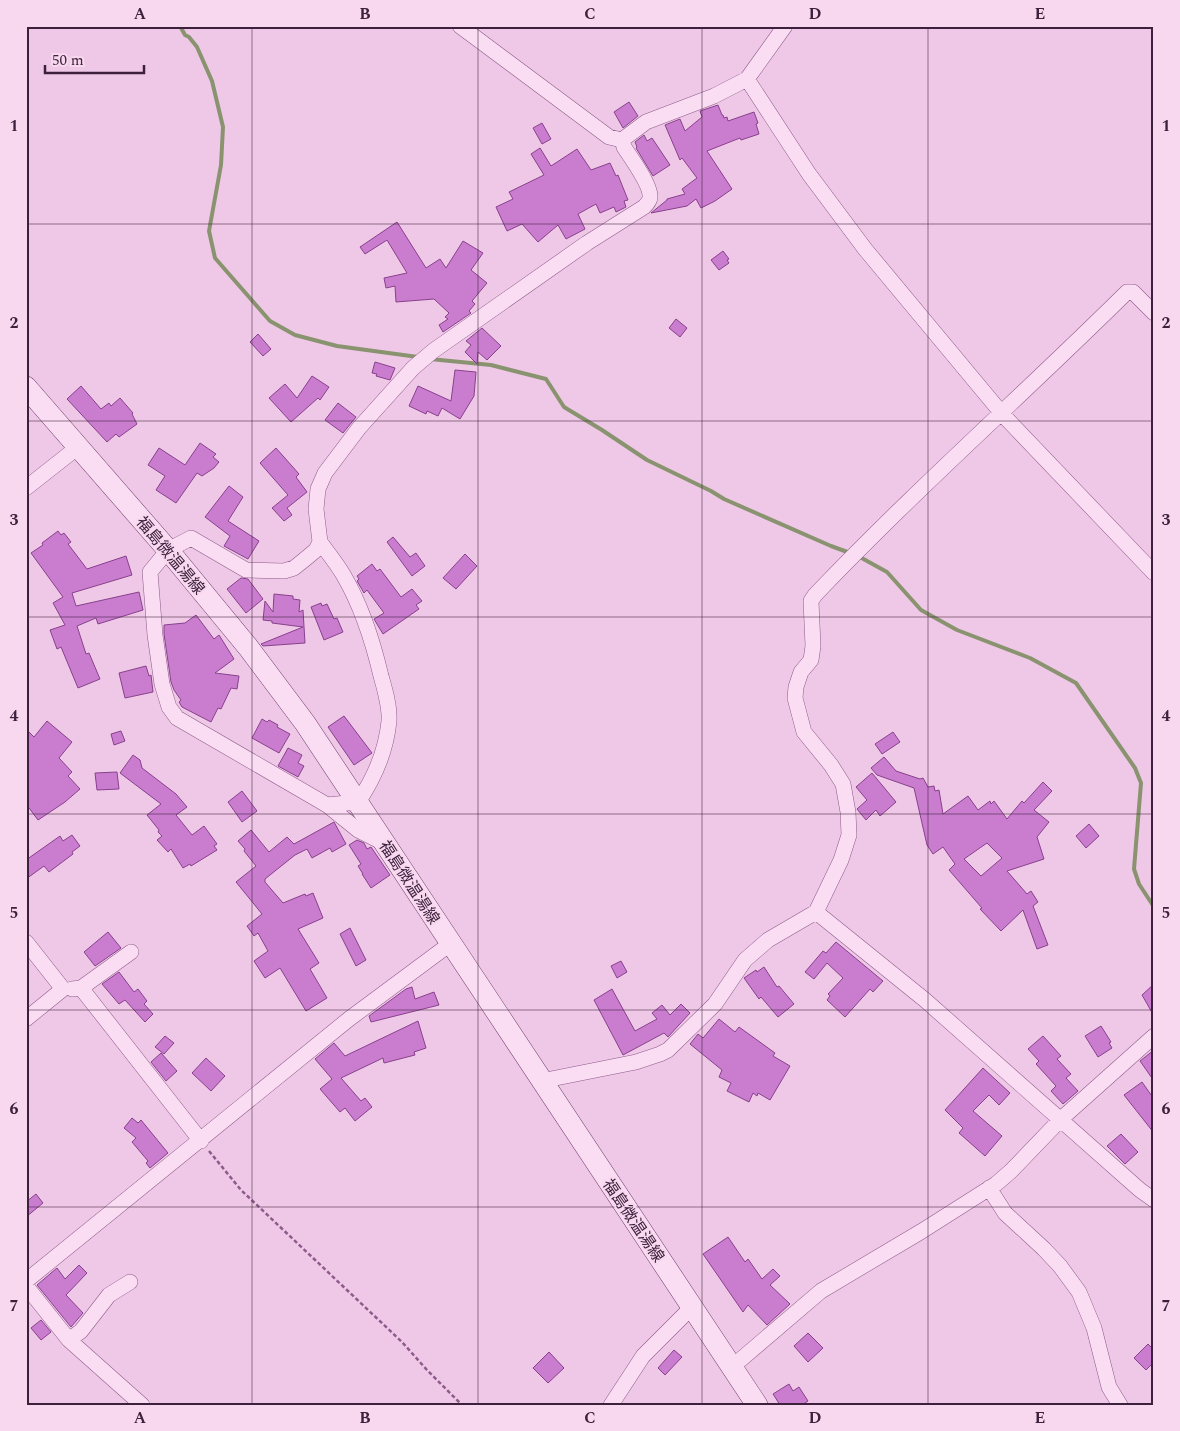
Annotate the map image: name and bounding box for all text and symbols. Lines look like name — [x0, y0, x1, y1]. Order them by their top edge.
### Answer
text: A — [134, 2, 147, 26]
text: B — [359, 2, 371, 26]
text: C — [584, 2, 596, 26]
text: D — [809, 2, 822, 26]
text: E — [1035, 2, 1045, 26]
scale bar — [45, 42, 144, 74]
text: 50 m — [52, 49, 84, 72]
text: 1 — [10, 114, 18, 138]
text: 1 — [1162, 114, 1170, 138]
text: 2 — [10, 311, 19, 335]
text: 2 — [1162, 311, 1171, 335]
text: 3 — [10, 508, 19, 532]
text: 3 — [1162, 508, 1171, 532]
street label: 福島微温湯線 — [130, 511, 210, 600]
text: 4 — [10, 704, 19, 728]
text: 4 — [1162, 704, 1171, 728]
street label: 福島微温湯線 — [373, 836, 445, 929]
text: 5 — [10, 901, 18, 925]
text: 5 — [1162, 901, 1170, 925]
text: 6 — [10, 1097, 19, 1121]
text: 6 — [1162, 1097, 1171, 1121]
street label: 福島微温湯線 — [596, 1174, 670, 1267]
text: 7 — [10, 1294, 19, 1318]
text: 7 — [1162, 1294, 1171, 1318]
text: A — [134, 1406, 147, 1430]
text: B — [359, 1406, 371, 1430]
text: C — [584, 1406, 596, 1430]
text: D — [809, 1406, 822, 1430]
text: E — [1035, 1406, 1045, 1430]

